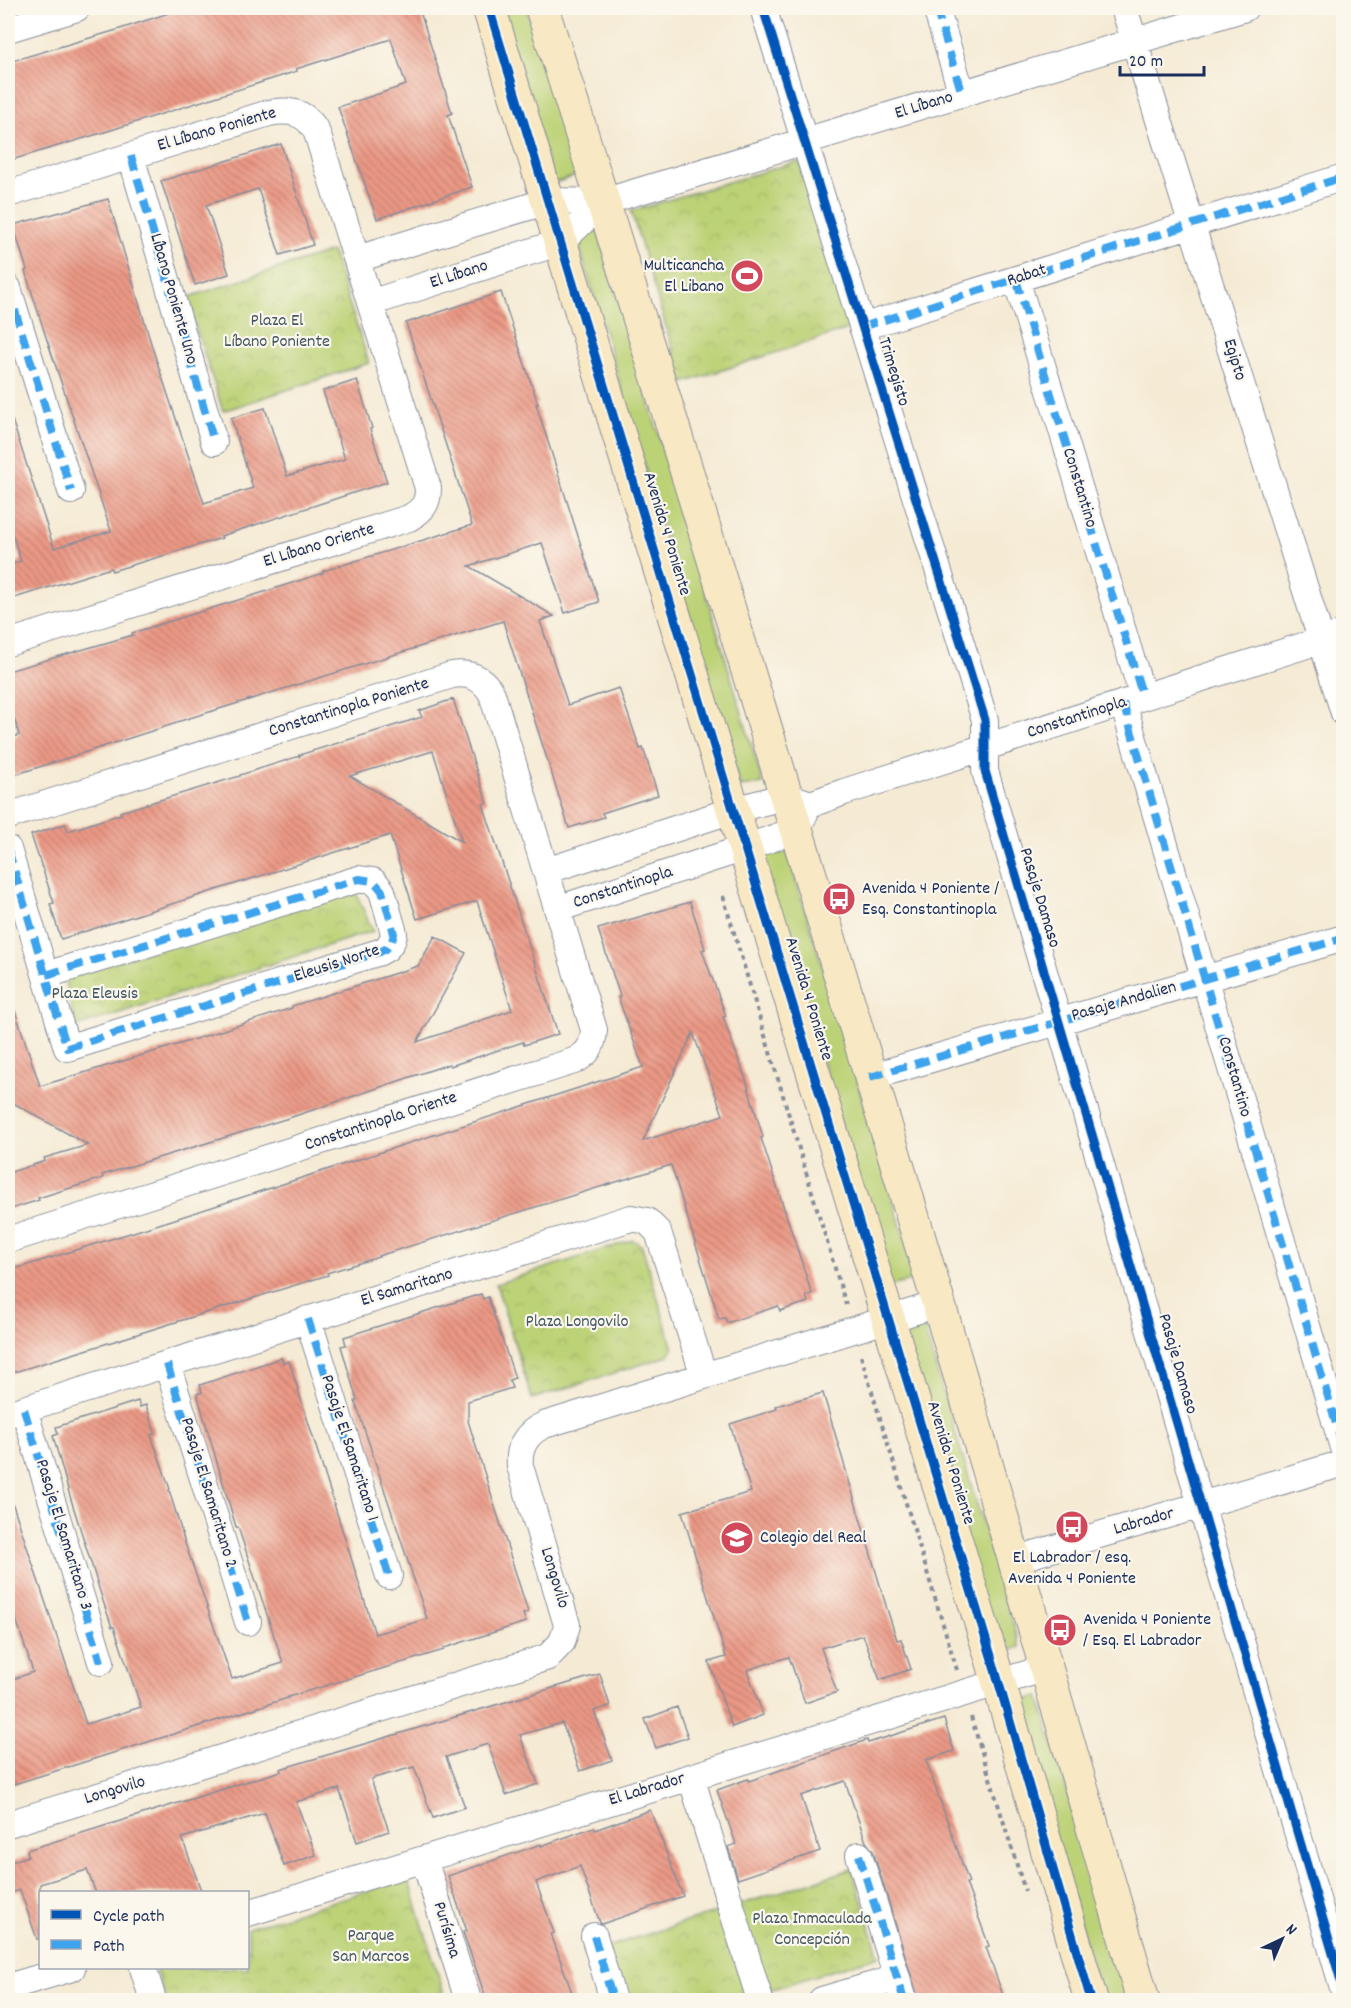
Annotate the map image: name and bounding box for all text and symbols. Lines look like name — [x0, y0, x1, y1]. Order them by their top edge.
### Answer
scale bar — [1120, 39, 1204, 77]
text: 20 m — [1129, 50, 1163, 75]
street label: El Líbano — [892, 85, 956, 127]
street label: El Líbano Poniente — [155, 101, 279, 159]
street label: Líbano Poniente Uno — [142, 231, 204, 367]
street label: El Líbano — [427, 254, 491, 296]
place label: Multicancha El Libano — [644, 254, 725, 300]
sports icon: Multicancha El Libano — [729, 258, 765, 294]
street label: Rabat — [1004, 258, 1050, 294]
park label: Plaza El Líbano Poniente — [224, 309, 330, 355]
street label: Trimegisto — [871, 334, 915, 410]
street label: Egipto — [1216, 336, 1252, 384]
street label: Constantino — [1055, 445, 1103, 531]
street label: Avenida 4 Poniente — [635, 469, 697, 599]
street label: El Líbano Oriente — [260, 517, 378, 575]
street label: Constantinopla Poniente — [266, 672, 432, 744]
street label: Constantinopla — [1024, 690, 1131, 746]
street label: Pasaje Damaso — [1012, 845, 1066, 951]
street label: Constantinopla — [570, 860, 677, 916]
place label: Avenida 4 Poniente / Esq. Constantinopla — [862, 877, 999, 923]
bus stop icon: Avenida 4 Poniente / Esq. Constantinopla — [821, 881, 857, 917]
street label: Avenida 4 Poniente — [777, 934, 839, 1064]
street label: Eleusis Norte — [291, 938, 383, 990]
street label: Pasaje Andalien — [1069, 975, 1179, 1029]
park label: Plaza Eleusis — [52, 982, 138, 1007]
street label: Constantino — [1211, 1034, 1257, 1120]
street label: Constantinopla Oriente — [302, 1086, 460, 1158]
street label: El Samaritano — [358, 1262, 456, 1314]
park label: Plaza Longovilo — [526, 1310, 628, 1335]
street label: Pasaje Damaso — [1151, 1311, 1203, 1417]
street label: Pasaje El Samaritano 1 — [314, 1372, 384, 1524]
street label: Avenida 4 Poniente — [919, 1398, 981, 1528]
street label: Pasaje El Samaritano 2 — [173, 1414, 243, 1572]
street label: Pasaje El Samaritano 3 — [28, 1456, 98, 1614]
street label: Labrador — [1111, 1501, 1177, 1543]
bus stop icon: El Labrador / esq. Avenida 4 Poniente — [1054, 1509, 1090, 1545]
school or university icon: Colegio del Real — [719, 1520, 755, 1556]
place label: Colegio del Real — [760, 1526, 867, 1551]
street label: Longovilo — [533, 1544, 575, 1612]
place label: El Labrador / esq. Avenida 4 Poniente — [1008, 1546, 1136, 1592]
place label: Avenida 4 Poniente / Esq. El Labrador — [1083, 1608, 1211, 1654]
bus stop icon: Avenida 4 Poniente / Esq. El Labrador — [1042, 1612, 1078, 1648]
street label: El Labrador — [606, 1766, 688, 1813]
street label: Longovilo — [81, 1770, 149, 1812]
legend — [39, 1891, 249, 1969]
street label: Purísima — [426, 1899, 467, 1962]
text: Cycle path — [93, 1905, 164, 1930]
park label: Plaza Inmaculada Concepción — [752, 1907, 872, 1953]
north arrow — [1252, 1909, 1312, 1969]
text: N — [1280, 1919, 1302, 1941]
park label: Parque San Marcos — [332, 1924, 410, 1970]
text: Path — [93, 1935, 125, 1960]

